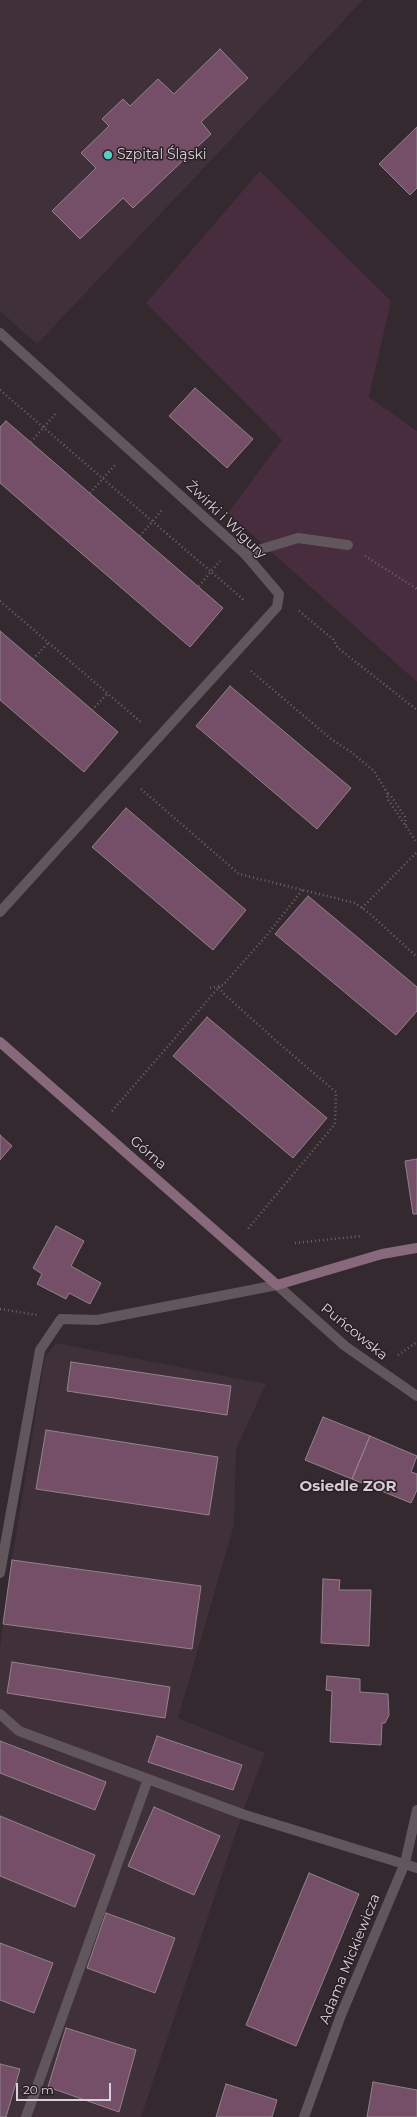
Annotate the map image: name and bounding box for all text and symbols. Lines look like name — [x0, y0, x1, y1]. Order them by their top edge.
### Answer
place label: Szpital Śląski — [117, 147, 207, 163]
marker: Szpital Śląski — [102, 149, 114, 161]
street label: Żwirki i Wigury — [182, 478, 270, 562]
street label: Górna — [126, 1133, 170, 1173]
street label: Puńcowska — [317, 1300, 391, 1364]
district label: Osiedle ZOR — [300, 1478, 396, 1496]
street label: Adama Mickiewicza — [316, 1891, 384, 2027]
scale bar — [18, 2075, 113, 2101]
text: 20 m — [23, 2082, 54, 2097]

